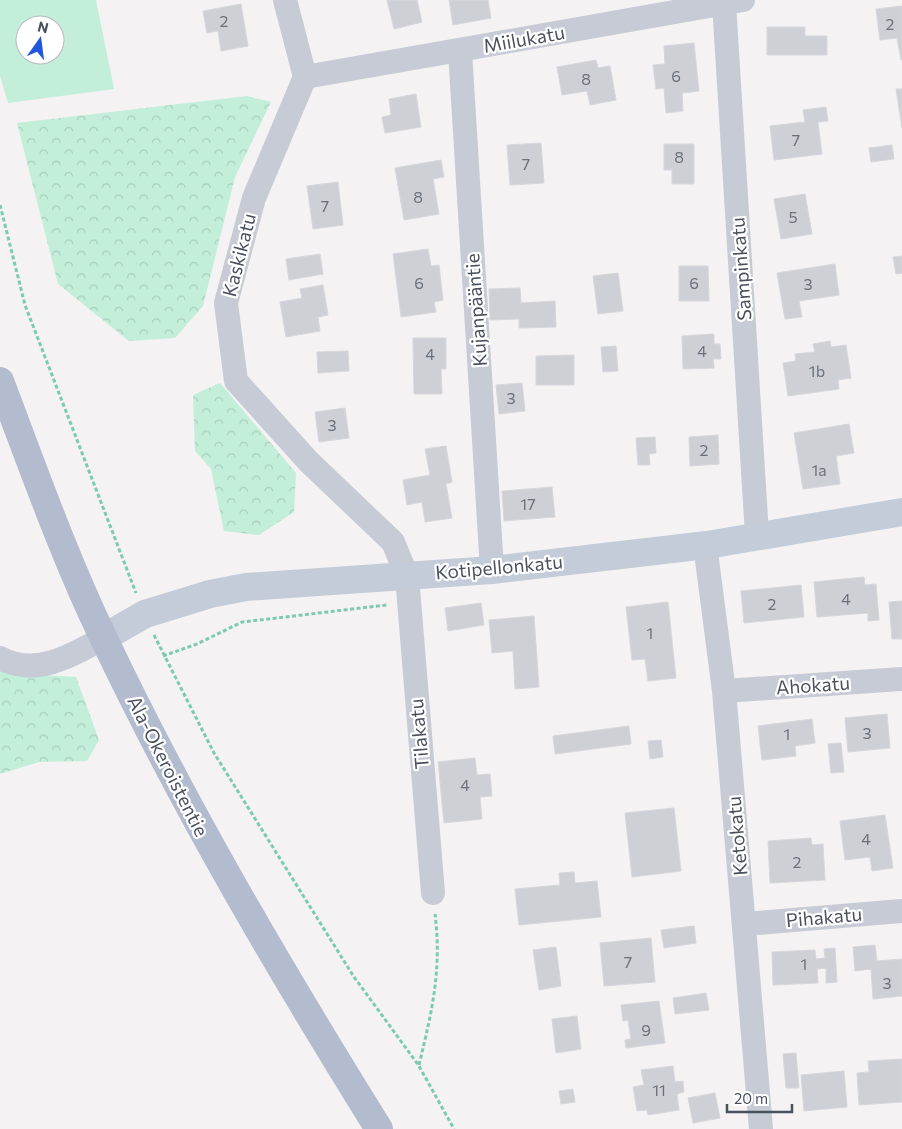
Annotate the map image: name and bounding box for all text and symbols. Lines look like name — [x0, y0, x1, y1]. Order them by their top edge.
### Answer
house number: 2 — [220, 11, 229, 30]
house number: 2 — [886, 14, 895, 33]
north arrow — [15, 15, 65, 65]
text: N — [36, 17, 50, 36]
street label: Miilukatu — [482, 20, 566, 57]
house number: 6 — [671, 66, 681, 85]
house number: 8 — [581, 69, 591, 88]
house number: 7 — [792, 130, 800, 149]
house number: 8 — [674, 147, 684, 166]
house number: 7 — [522, 154, 530, 173]
house number: 8 — [413, 187, 423, 206]
house number: 7 — [321, 196, 329, 215]
house number: 5 — [788, 207, 798, 226]
street label: Kaskikatu — [217, 211, 260, 299]
street label: Sampinkatu — [725, 217, 756, 321]
street label: Kujanpääntie — [460, 253, 491, 367]
house number: 6 — [414, 273, 424, 292]
house number: 6 — [689, 273, 699, 292]
house number: 3 — [803, 274, 813, 293]
house number: 4 — [697, 341, 707, 360]
house number: 4 — [425, 344, 435, 363]
house number: 1b — [809, 361, 825, 380]
house number: 3 — [506, 388, 516, 407]
house number: 3 — [327, 415, 337, 434]
house number: 2 — [700, 440, 709, 459]
house number: 1a — [811, 460, 827, 479]
house number: 17 — [520, 494, 536, 513]
street label: Kotipellonkatu — [434, 549, 564, 584]
house number: 4 — [841, 589, 851, 608]
house number: 2 — [768, 594, 777, 613]
house number: 1 — [647, 623, 653, 642]
street label: Ahokatu — [775, 670, 851, 699]
street label: Ala-Okeroistentie — [123, 692, 214, 840]
street label: Tilakatu — [404, 698, 433, 770]
house number: 3 — [862, 723, 872, 742]
house number: 1 — [784, 724, 790, 743]
house number: 4 — [460, 775, 470, 794]
street label: Ketokatu — [722, 795, 751, 877]
house number: 4 — [861, 829, 871, 848]
house number: 2 — [793, 852, 802, 871]
street label: Pihakatu — [785, 902, 863, 931]
house number: 7 — [624, 952, 632, 971]
house number: 1 — [801, 954, 807, 973]
house number: 3 — [882, 973, 892, 992]
house number: 9 — [641, 1020, 651, 1039]
house number: 11 — [652, 1080, 666, 1099]
scale bar — [727, 1082, 792, 1114]
text: 20 m — [734, 1089, 768, 1107]

